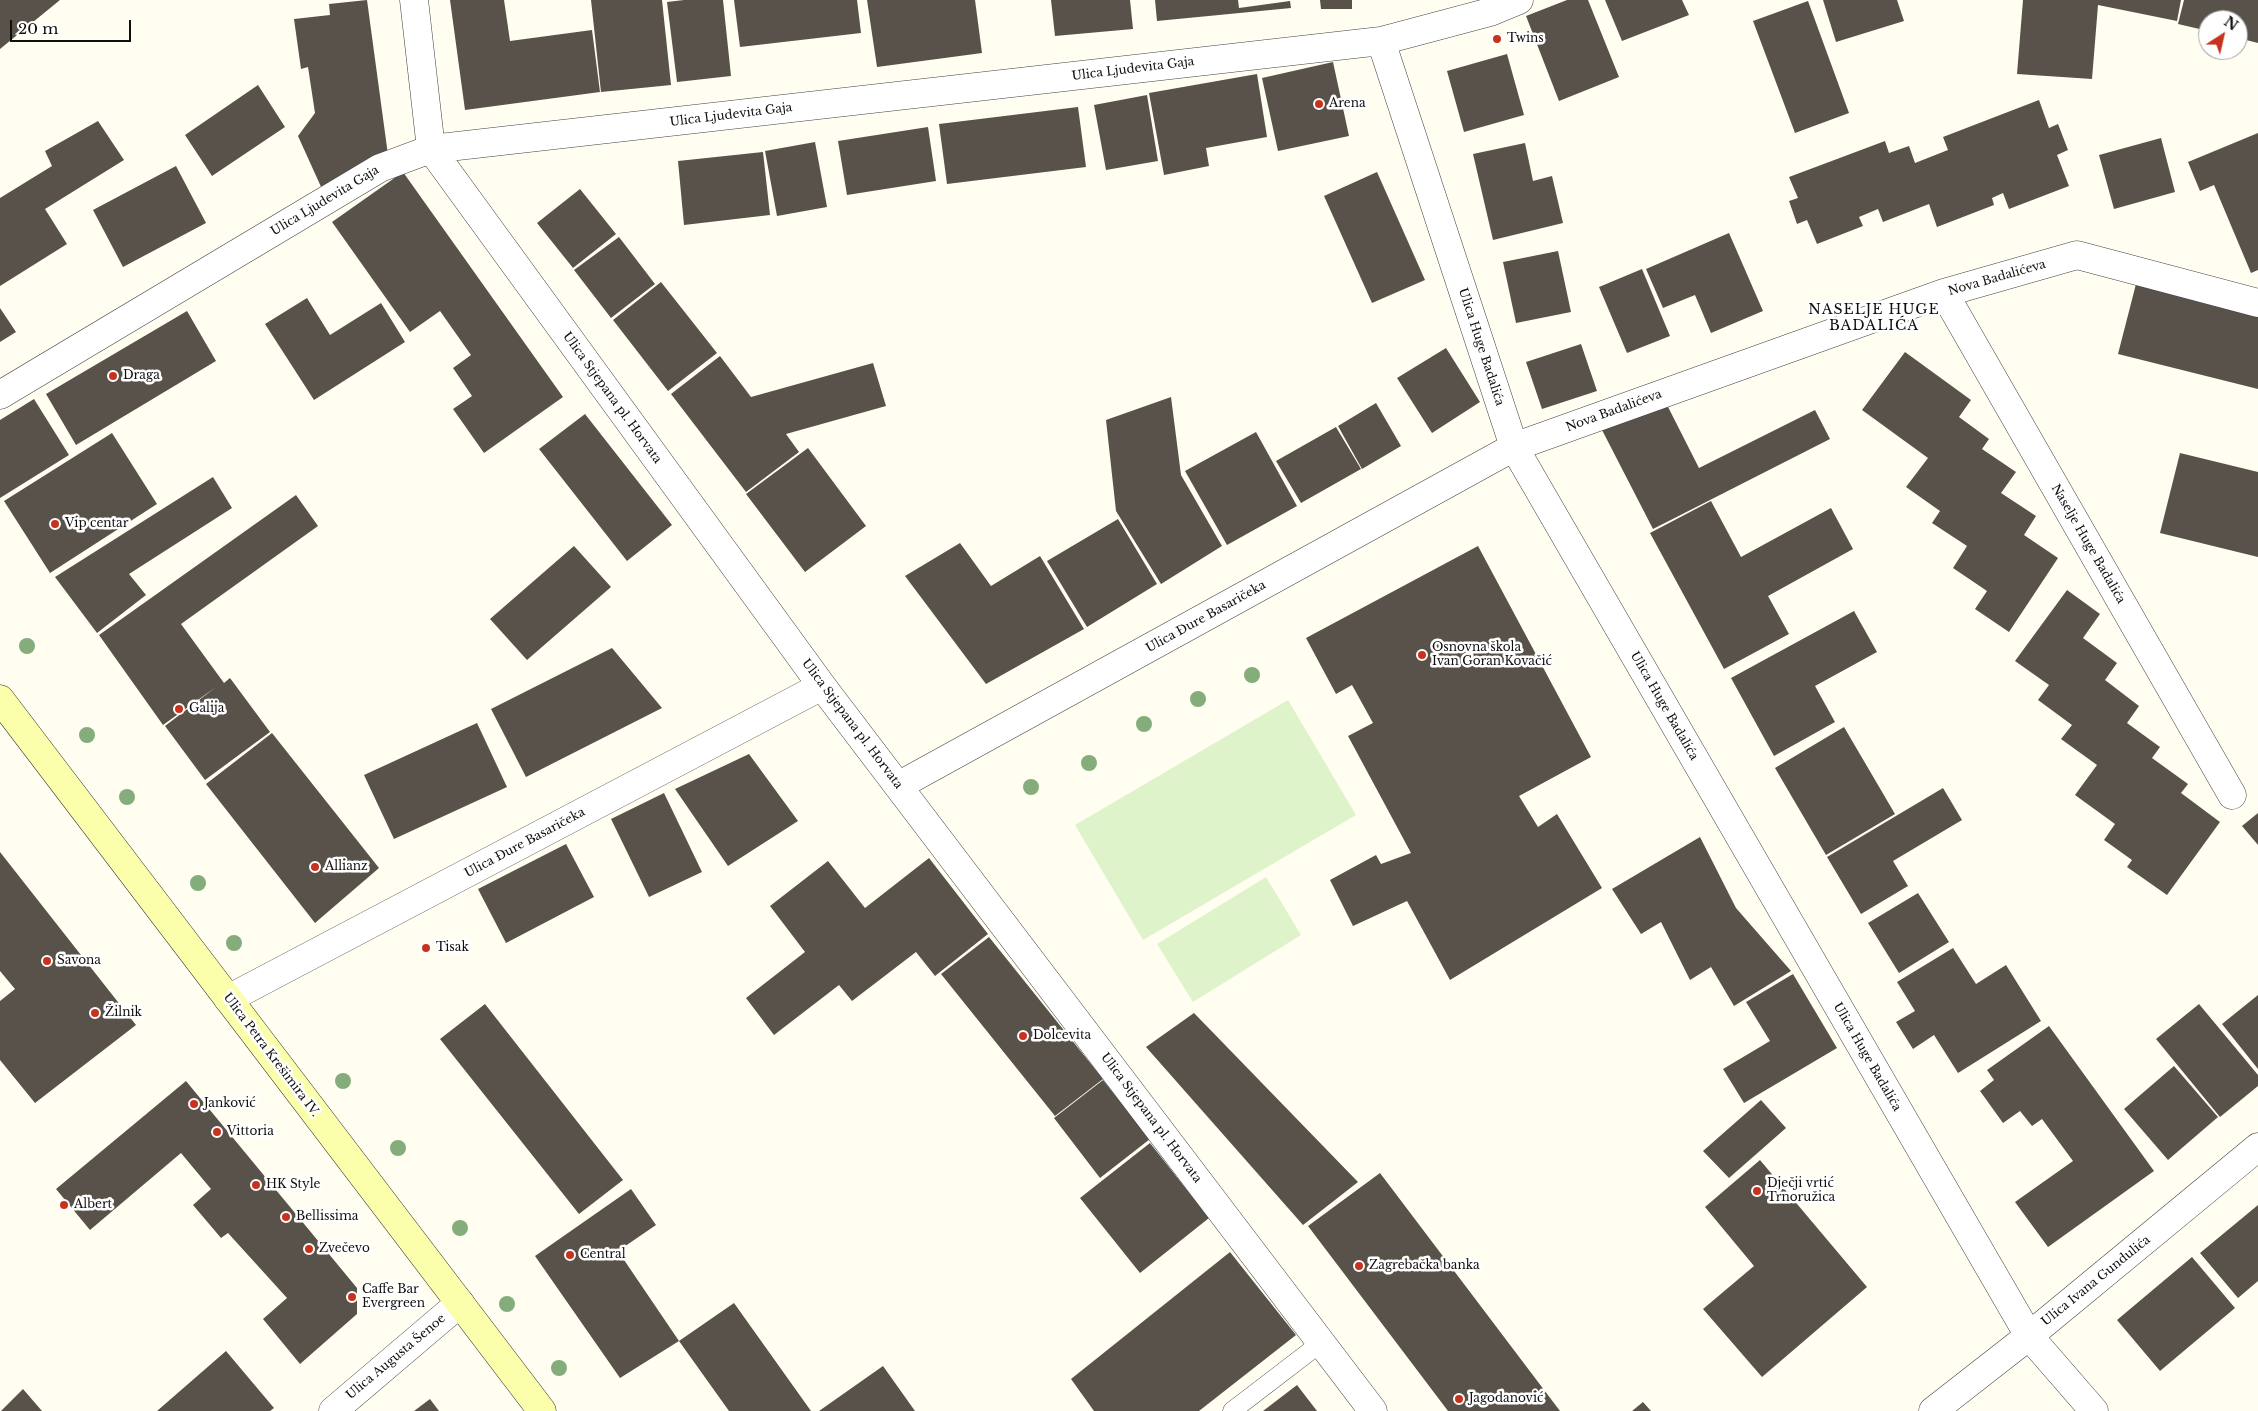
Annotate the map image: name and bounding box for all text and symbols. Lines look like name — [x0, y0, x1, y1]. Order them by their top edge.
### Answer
scale bar — [12, 10, 134, 42]
north arrow — [2198, 10, 2248, 60]
text: N — [2220, 12, 2242, 35]
text: 20 m — [18, 19, 58, 38]
place label: Twins — [1507, 32, 1544, 46]
marker: Twins — [1491, 33, 1503, 45]
street label: Ulica Ljudevita Gaja — [1071, 54, 1195, 84]
place label: Arena — [1329, 97, 1366, 111]
marker: Arena — [1313, 98, 1325, 110]
street label: Ulica Ljudevita Gaja — [669, 100, 793, 130]
street label: Ulica Ljudevita Gaja — [268, 163, 382, 239]
street label: Nova Badalićeva — [1946, 257, 2048, 299]
street label: Ulica Huge Badalića — [1455, 286, 1507, 408]
district label: NASELJE HUGE BADALIĆA — [1807, 302, 1941, 334]
street label: Ulica Stjepana pl. Horvata — [560, 330, 664, 466]
place label: Draga — [123, 369, 160, 383]
marker: Draga — [107, 370, 119, 382]
street label: Nova Badalićeva — [1564, 387, 1664, 435]
street label: Naselje Huge Badalića — [2048, 482, 2128, 606]
place label: Vip centar — [65, 517, 128, 531]
marker: Vip centar — [49, 518, 61, 530]
street label: Ulica Đure Basaričeka — [1144, 578, 1268, 656]
place label: Osnovna škola Ivan Goran Kovačić — [1432, 641, 1552, 669]
marker: Osnovna škola Ivan Goran Kovačić — [1416, 649, 1428, 661]
street label: Ulica Huge Badalića — [1627, 649, 1701, 763]
street label: Ulica Stjepana pl. Horvata — [798, 656, 906, 792]
place label: Galija — [189, 702, 224, 716]
marker: Galija — [173, 703, 185, 715]
street label: Ulica Đure Basaričeka — [462, 805, 588, 881]
place label: Allianz — [325, 860, 368, 874]
marker: Allianz — [309, 861, 321, 873]
place label: Tisak — [436, 941, 469, 955]
marker: Tisak — [420, 942, 432, 954]
place label: Savona — [57, 954, 101, 968]
marker: Savona — [41, 955, 53, 967]
street label: Ulica Petra Krešimira IV. — [220, 991, 322, 1119]
street label: Ulica Huge Badalića — [1830, 1000, 1904, 1114]
place label: Žilnik — [105, 1006, 142, 1020]
marker: Žilnik — [89, 1007, 101, 1019]
place label: Dolcevita — [1033, 1029, 1091, 1043]
marker: Dolcevita — [1017, 1030, 1029, 1042]
street label: Ulica Stjepana pl. Horvata — [1097, 1050, 1205, 1186]
place label: Janković — [204, 1097, 256, 1111]
marker: Janković — [188, 1098, 200, 1110]
place label: Vittoria — [227, 1125, 274, 1139]
marker: Vittoria — [211, 1126, 223, 1138]
place label: Dječji vrtić Trnoružica — [1767, 1177, 1835, 1205]
place label: HK Style — [266, 1178, 320, 1192]
marker: HK Style — [250, 1179, 262, 1191]
marker: Dječji vrtić Trnoružica — [1751, 1185, 1763, 1197]
place label: Albert — [74, 1198, 112, 1212]
marker: Albert — [58, 1199, 70, 1211]
place label: Bellissima — [296, 1210, 358, 1224]
marker: Bellissima — [280, 1211, 292, 1223]
street label: Ulica Ivana Gundulića — [2039, 1233, 2153, 1329]
place label: Zvečevo — [319, 1242, 370, 1256]
marker: Zvečevo — [303, 1243, 315, 1255]
place label: Central — [580, 1248, 626, 1262]
marker: Central — [564, 1249, 576, 1261]
place label: Zagrebačka banka — [1369, 1259, 1480, 1273]
marker: Zagrebačka banka — [1353, 1260, 1365, 1272]
place label: Caffe Bar Evergreen — [362, 1283, 425, 1311]
marker: Caffe Bar Evergreen — [346, 1291, 358, 1303]
street label: Ulica Augusta Šenoe — [344, 1311, 448, 1403]
place label: Jagodanović — [1469, 1392, 1543, 1406]
marker: Jagodanović — [1453, 1393, 1465, 1405]

